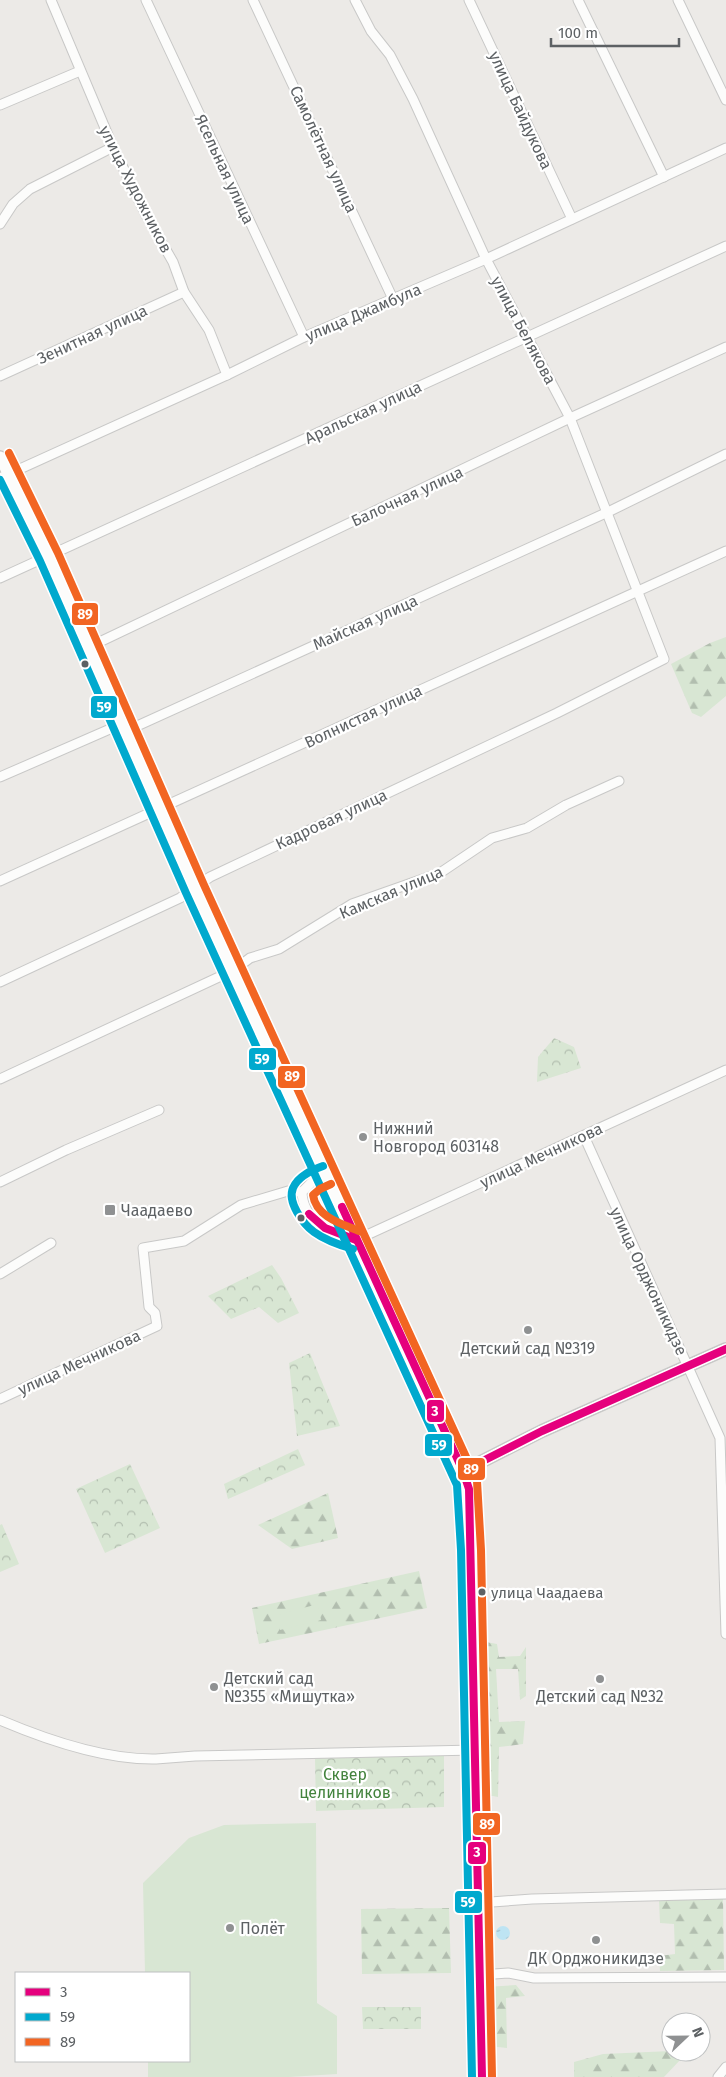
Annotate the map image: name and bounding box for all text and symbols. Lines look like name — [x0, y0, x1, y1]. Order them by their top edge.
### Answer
scale bar — [551, 15, 678, 47]
text: 100 m — [558, 24, 598, 42]
street label: улица Байдукова — [485, 48, 556, 172]
street label: Самолётная улица — [286, 83, 361, 216]
street label: Ясельная улица — [191, 111, 258, 227]
street label: улица Художников — [95, 122, 176, 256]
street label: улица Белякова — [487, 273, 560, 388]
street label: улица Джамбула — [302, 279, 424, 345]
street label: Зенитная улица — [34, 301, 150, 368]
street label: Аральская улица — [302, 377, 425, 448]
street label: Балочная улица — [348, 462, 466, 531]
street label: Майская улица — [310, 591, 421, 654]
line badge: 89 — [71, 602, 99, 626]
text: 89 — [77, 606, 93, 623]
unlabelled marker — [80, 659, 90, 669]
street label: Волнистая улица — [301, 681, 425, 752]
line badge: 59 — [90, 695, 118, 719]
text: 59 — [96, 699, 112, 716]
street label: Кадровая улица — [272, 785, 390, 854]
street label: Камская улица — [336, 862, 446, 923]
line badge: 59 — [248, 1047, 277, 1071]
text: 59 — [254, 1051, 270, 1068]
line badge: 89 — [277, 1065, 306, 1089]
text: 89 — [284, 1068, 300, 1085]
place label: Нижний Новгород 603148 — [373, 1119, 499, 1156]
street label: улица Мечникова — [477, 1119, 605, 1192]
marker: Нижний Новгород 603148 — [357, 1131, 369, 1143]
place label: Чаадаево — [121, 1201, 193, 1220]
marker: Чаадаево — [103, 1203, 117, 1217]
street label: улица Орджоникидзе — [606, 1204, 691, 1358]
unlabelled marker — [296, 1213, 306, 1223]
marker: Детский сад №319 — [522, 1324, 534, 1336]
street label: улица Мечникова — [15, 1326, 143, 1399]
place label: Детский сад №319 — [460, 1339, 595, 1358]
line badge: 3 — [426, 1399, 445, 1423]
text: 3 — [430, 1403, 439, 1420]
line badge: 59 — [424, 1433, 453, 1457]
text: 59 — [431, 1437, 447, 1454]
line badge: 89 — [457, 1457, 486, 1481]
text: 89 — [463, 1461, 479, 1478]
place label: улица Чаадаева — [491, 1584, 603, 1602]
marker: улица Чаадаева — [477, 1587, 487, 1597]
place label: Детский сад №355 «Мишутка» — [223, 1669, 355, 1706]
marker: Детский сад №32 — [594, 1673, 606, 1685]
marker: Детский сад №355 «Мишутка» — [208, 1681, 220, 1693]
place label: Детский сад №32 — [535, 1687, 664, 1706]
park label: Сквер целинников — [299, 1765, 391, 1802]
line badge: 89 — [472, 1812, 501, 1836]
text: 89 — [479, 1816, 495, 1833]
line badge: 3 — [467, 1841, 487, 1865]
text: 3 — [472, 1844, 481, 1861]
line badge: 59 — [454, 1890, 483, 1914]
text: 59 — [460, 1894, 476, 1911]
place label: Полёт — [240, 1919, 286, 1938]
marker: Полёт — [224, 1922, 236, 1934]
marker: ДК Орджоникидзе — [590, 1934, 602, 1946]
place label: ДК Орджоникидзе — [527, 1949, 664, 1968]
legend — [15, 1972, 190, 2062]
text: 3 — [60, 1983, 68, 2001]
text: 59 — [60, 2008, 75, 2026]
north arrow — [661, 2012, 711, 2062]
text: N — [688, 2025, 707, 2040]
text: 89 — [60, 2033, 76, 2051]

